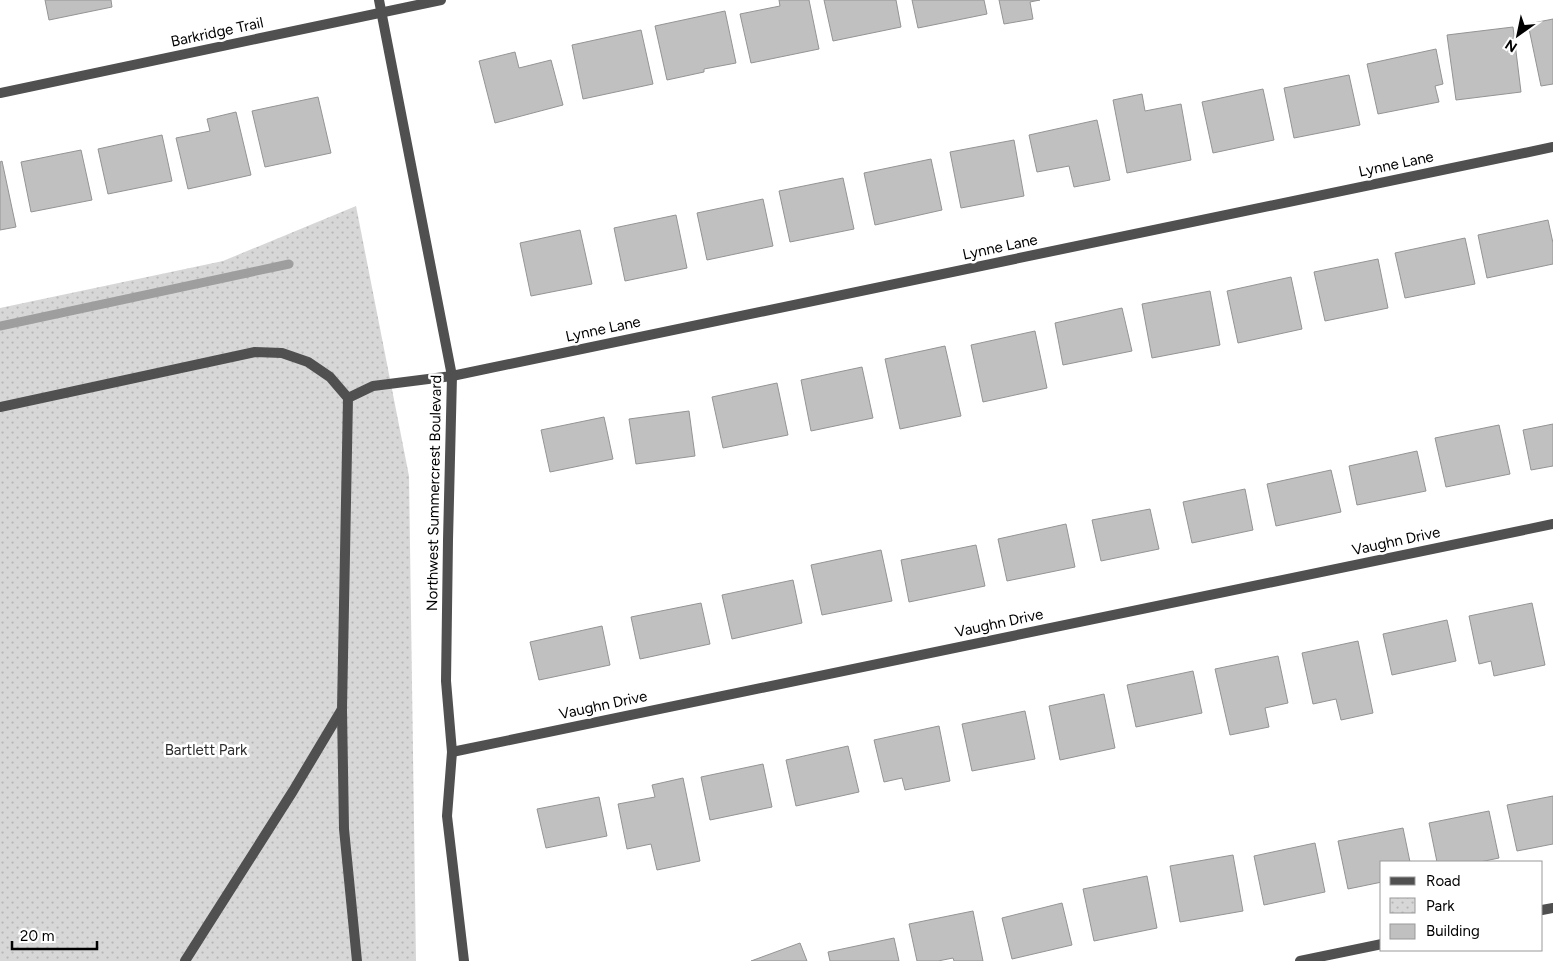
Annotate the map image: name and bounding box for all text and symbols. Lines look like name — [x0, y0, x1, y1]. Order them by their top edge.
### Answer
north arrow — [1493, 10, 1543, 60]
street label: Barkridge Trail — [169, 13, 265, 51]
text: N — [1502, 35, 1520, 56]
street label: Lynne Lane — [1357, 147, 1435, 181]
street label: Lynne Lane — [961, 230, 1039, 264]
street label: Lynne Lane — [564, 312, 642, 346]
street label: Northwest Summercrest Boulevard — [423, 375, 445, 611]
street label: Vaughn Drive — [1350, 523, 1442, 559]
street label: Vaughn Drive — [953, 605, 1045, 641]
street label: Vaughn Drive — [557, 687, 649, 723]
park label: Bartlett Park — [165, 741, 248, 759]
legend — [1380, 861, 1543, 951]
text: Road — [1426, 872, 1461, 890]
text: Park — [1426, 897, 1455, 915]
scale bar — [12, 918, 98, 950]
text: Building — [1426, 922, 1480, 940]
text: 20 m — [20, 927, 54, 945]

